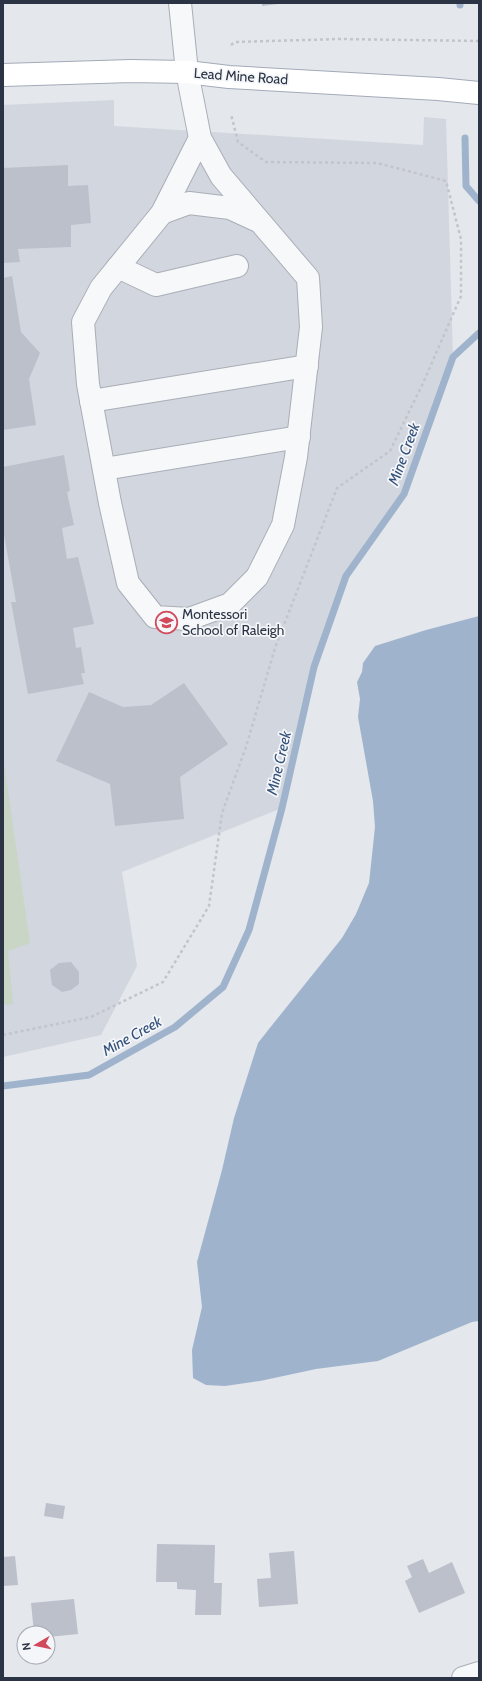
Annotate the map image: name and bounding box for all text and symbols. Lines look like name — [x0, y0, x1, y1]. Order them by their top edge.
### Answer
street label: Lead Mine Road — [193, 64, 289, 88]
water label: Mine Creek — [384, 420, 424, 489]
place label: Montessori School of Raleigh — [182, 605, 284, 639]
school or university icon: Montessori School of Raleigh — [154, 609, 180, 635]
water label: Mine Creek — [263, 729, 295, 798]
water label: Mine Creek — [98, 1012, 165, 1060]
north arrow — [16, 1625, 56, 1665]
text: N — [19, 1642, 34, 1652]

